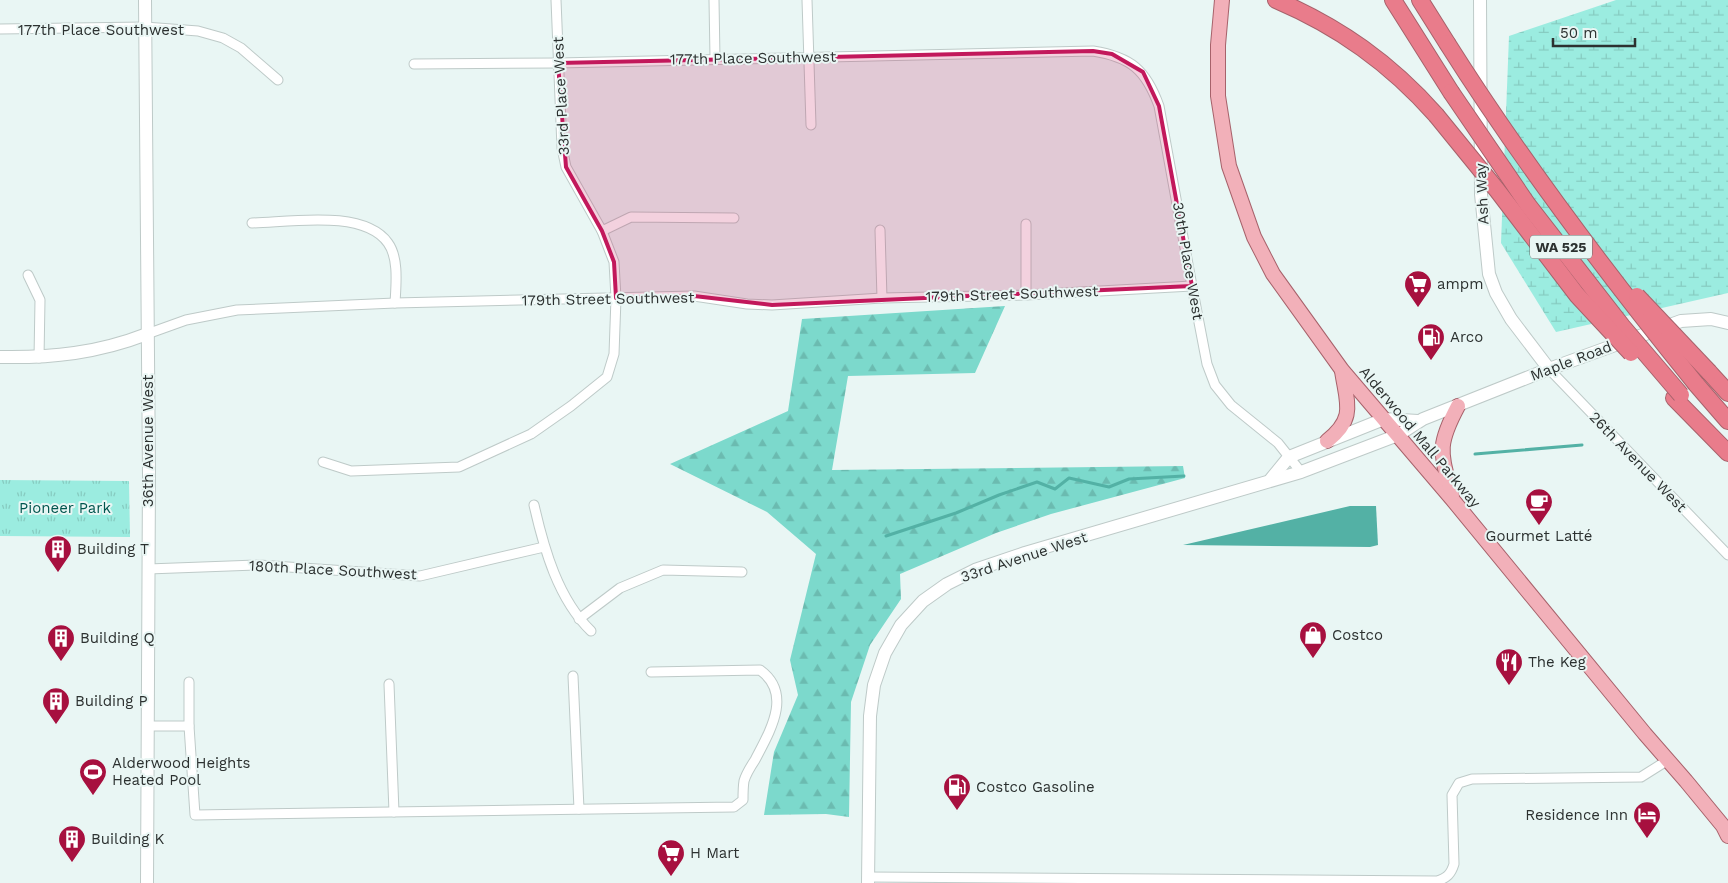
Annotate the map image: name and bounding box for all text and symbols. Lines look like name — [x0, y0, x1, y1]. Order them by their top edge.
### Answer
scale bar — [1553, 15, 1636, 47]
street label: 177th Place Southwest — [18, 21, 185, 39]
text: 50 m — [1560, 24, 1597, 42]
street label: 33rd Place West — [549, 36, 573, 156]
street label: 177th Place Southwest — [670, 48, 837, 68]
street label: Ash Way — [1471, 163, 1493, 225]
street label: 30th Place West — [1169, 201, 1207, 322]
road number: WA 525 — [1530, 236, 1592, 258]
supermarket icon: ampm — [1403, 269, 1433, 308]
place label: ampm — [1437, 275, 1484, 293]
street label: 179th Street Southwest — [925, 282, 1099, 306]
street label: 179th Street Southwest — [521, 288, 695, 310]
fuel station icon: Arco — [1416, 322, 1446, 361]
place label: Arco — [1450, 328, 1483, 346]
street label: Maple Road — [1528, 337, 1614, 385]
street label: Alderwood Mall Parkway — [1356, 363, 1485, 512]
street label: 36th Avenue West — [139, 374, 157, 507]
street label: 26th Avenue West — [1585, 408, 1691, 516]
cafe icon: Gourmet Latté — [1524, 487, 1554, 526]
park label: Pioneer Park — [19, 499, 111, 517]
place label: Gourmet Latté — [1486, 527, 1592, 545]
street label: 33rd Avenue West — [959, 528, 1090, 586]
building icon: Building T — [43, 534, 73, 573]
place label: Building T — [77, 540, 149, 558]
street label: 180th Place Southwest — [249, 557, 418, 583]
shop icon: Costco — [1298, 620, 1328, 659]
building icon: Building Q — [46, 623, 76, 662]
place label: Costco — [1332, 626, 1383, 644]
place label: Building Q — [80, 629, 155, 647]
restaurant icon: The Keg — [1494, 647, 1524, 686]
place label: The Keg — [1528, 653, 1586, 671]
building icon: Building P — [41, 686, 71, 725]
place label: Building P — [75, 692, 148, 710]
place label: Alderwood Heights Heated Pool — [112, 754, 250, 789]
sports icon: Alderwood Heights Heated Pool — [78, 757, 108, 796]
fuel station icon: Costco Gasoline — [942, 772, 972, 811]
place label: Costco Gasoline — [976, 778, 1095, 796]
hotel icon: Residence Inn — [1632, 800, 1662, 839]
place label: Residence Inn — [1525, 806, 1628, 824]
building icon: Building K — [57, 824, 87, 863]
place label: Building K — [91, 830, 164, 848]
supermarket icon: H Mart — [656, 838, 686, 877]
place label: H Mart — [690, 844, 740, 862]

